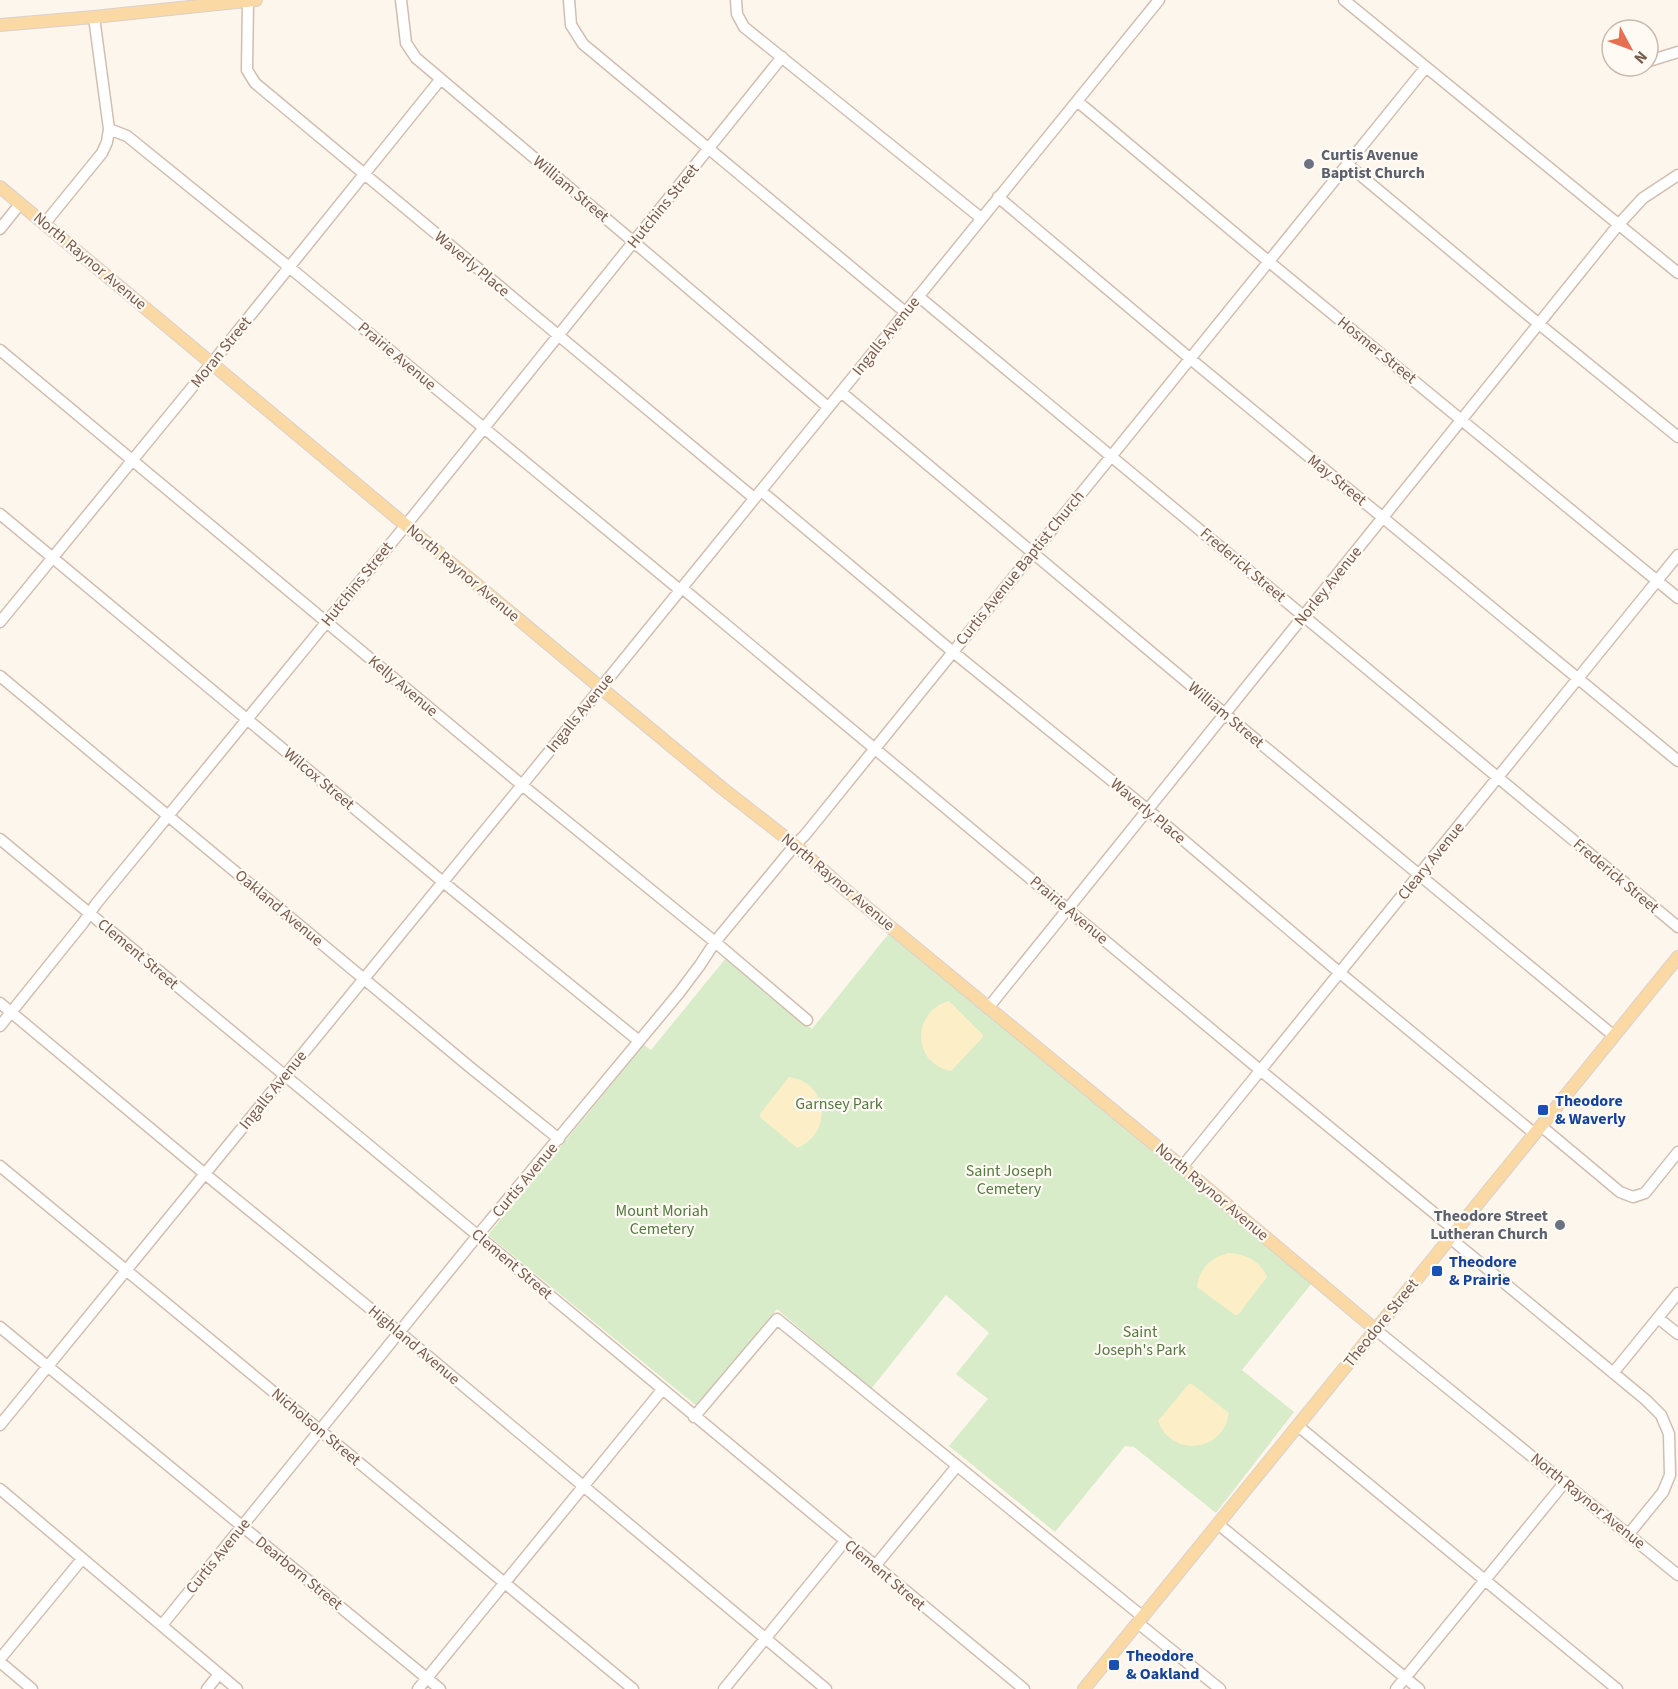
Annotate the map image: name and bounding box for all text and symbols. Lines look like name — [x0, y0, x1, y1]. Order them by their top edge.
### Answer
north arrow — [1600, 18, 1660, 78]
text: N — [1629, 46, 1652, 68]
place label: Curtis Avenue Baptist Church — [1321, 144, 1425, 184]
street label: William Street — [528, 151, 614, 228]
marker: Curtis Avenue Baptist Church — [1302, 157, 1316, 171]
street label: Hutchins Street — [622, 159, 704, 253]
street label: North Raynor Avenue — [29, 207, 151, 315]
street label: Waverly Place — [430, 226, 514, 302]
street label: Ingalls Avenue — [847, 292, 925, 380]
street label: Moran Street — [186, 311, 257, 392]
street label: Hosmer Street — [1333, 311, 1422, 389]
street label: Prairie Avenue — [353, 317, 441, 395]
street label: May Street — [1303, 449, 1372, 511]
street label: Curtis Avenue Baptist Church — [951, 486, 1089, 650]
street label: North Raynor Avenue — [402, 519, 524, 627]
street label: Frederick Street — [1195, 523, 1291, 608]
street label: Hutchins Street — [316, 537, 398, 631]
street label: Norley Avenue — [1289, 541, 1367, 630]
street label: Kelly Avenue — [363, 650, 443, 722]
street label: Ingalls Avenue — [541, 669, 619, 757]
street label: William Street — [1183, 677, 1269, 754]
street label: Wilcox Street — [279, 743, 360, 816]
street label: Waverly Place — [1106, 773, 1190, 849]
street label: Cleary Avenue — [1393, 817, 1469, 905]
street label: North Raynor Avenue — [777, 828, 899, 936]
street label: Frederick Street — [1568, 834, 1664, 919]
street label: Oakland Avenue — [230, 865, 328, 951]
street label: Prairie Avenue — [1025, 871, 1113, 949]
street label: Clement Street — [93, 913, 184, 995]
street label: Ingalls Avenue — [234, 1046, 312, 1134]
place label: Theodore & Waverly — [1555, 1090, 1627, 1130]
park label: Garnsey Park — [795, 1093, 883, 1115]
marker: Theodore & Waverly — [1536, 1103, 1550, 1117]
street label: Curtis Avenue — [487, 1138, 563, 1222]
street label: North Raynor Avenue — [1151, 1138, 1273, 1246]
park label: Saint Joseph Cemetery — [966, 1160, 1052, 1200]
park label: Mount Moriah Cemetery — [616, 1200, 708, 1240]
place label: Theodore Street Lutheran Church — [1430, 1205, 1548, 1245]
marker: Theodore Street Lutheran Church — [1553, 1218, 1567, 1232]
street label: Clement Street — [467, 1223, 558, 1305]
place label: Theodore & Prairie — [1449, 1251, 1517, 1291]
marker: Theodore & Prairie — [1430, 1264, 1444, 1278]
street label: Theodore Street — [1338, 1274, 1424, 1372]
street label: Highland Avenue — [363, 1300, 465, 1390]
park label: Saint Joseph's Park — [1094, 1321, 1186, 1361]
street label: Nicholson Street — [267, 1383, 366, 1471]
street label: North Raynor Avenue — [1526, 1448, 1650, 1554]
street label: Curtis Avenue — [181, 1513, 255, 1599]
street label: Dearborn Street — [251, 1531, 348, 1615]
street label: Clement Street — [840, 1534, 931, 1616]
place label: Theodore & Oakland — [1126, 1645, 1199, 1685]
marker: Theodore & Oakland — [1107, 1658, 1121, 1672]

